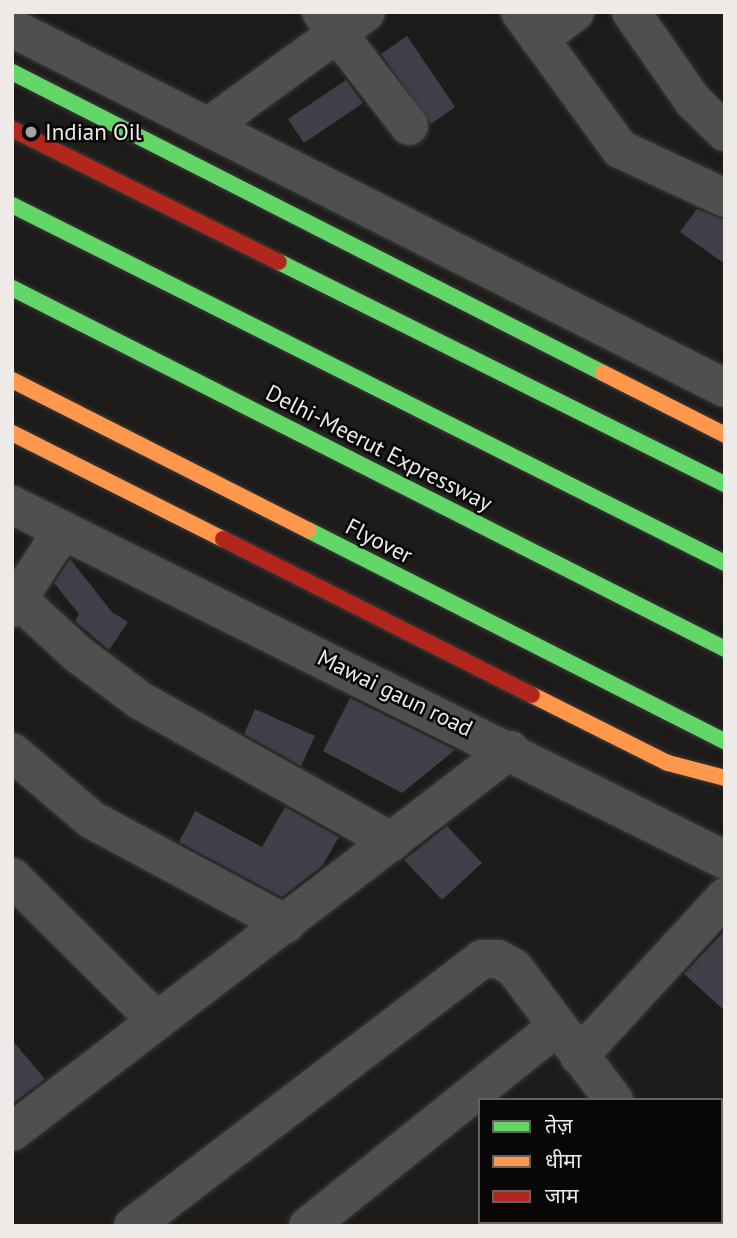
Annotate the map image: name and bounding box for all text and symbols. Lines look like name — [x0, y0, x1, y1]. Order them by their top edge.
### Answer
place label: Indian Oil — [45, 118, 142, 146]
marker: Indian Oil — [23, 124, 39, 140]
street label: Delhi-Meerut Expressway — [261, 379, 497, 517]
street label: Flyover — [341, 512, 417, 570]
street label: Mawai gaun road — [313, 644, 477, 742]
legend — [478, 1098, 723, 1224]
text: तेज़ — [545, 1112, 573, 1139]
text: धीमा — [545, 1147, 581, 1174]
text: जाम — [545, 1182, 579, 1209]

